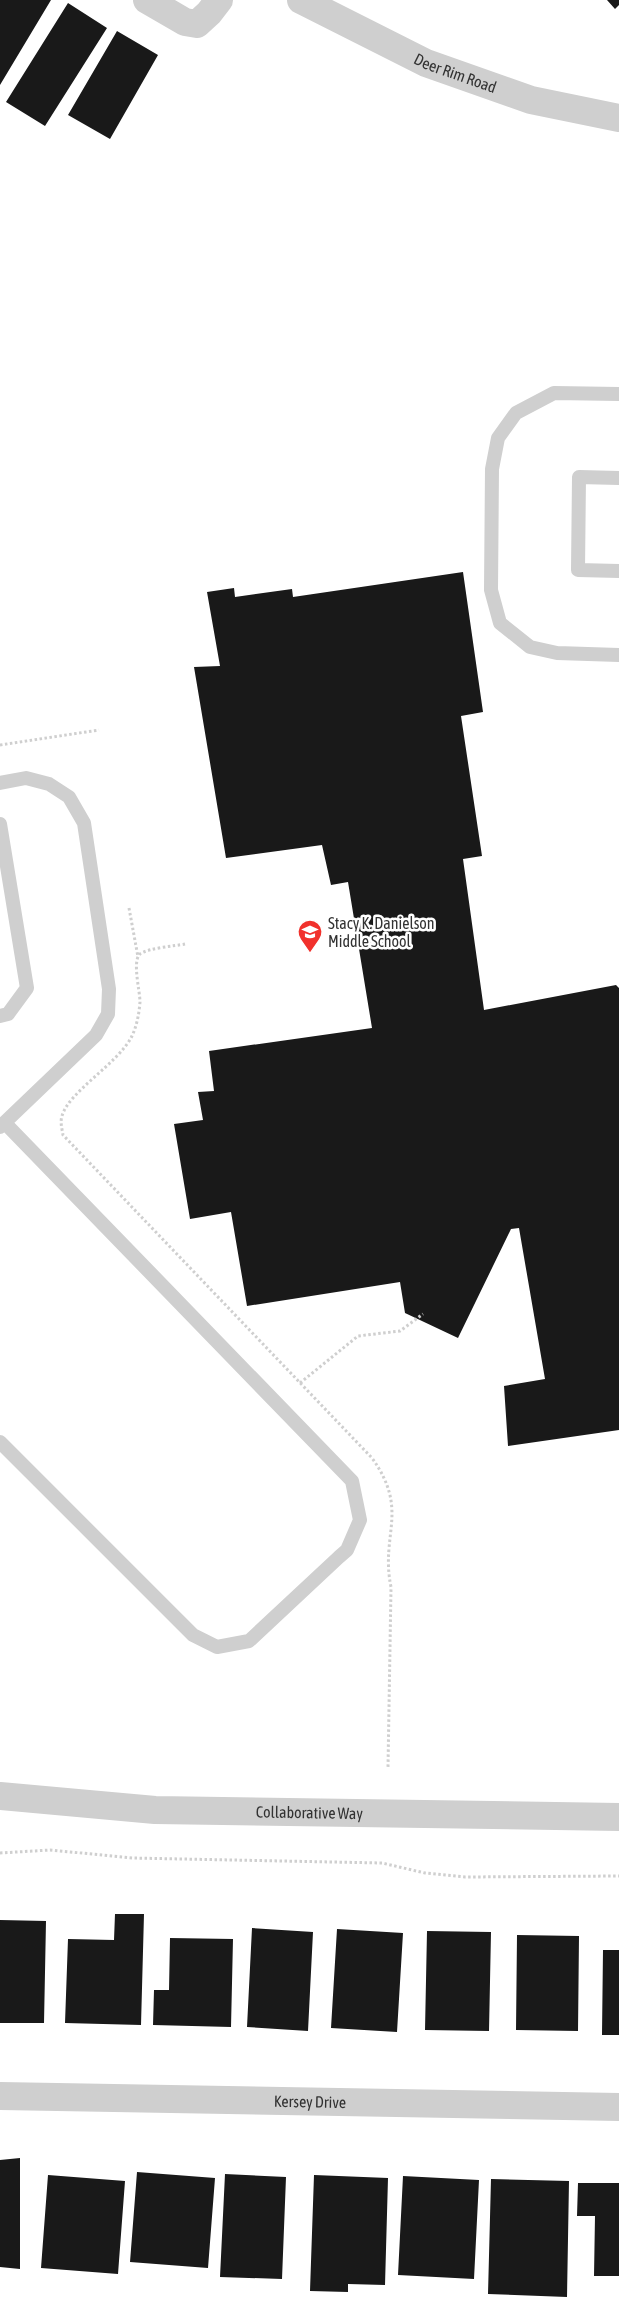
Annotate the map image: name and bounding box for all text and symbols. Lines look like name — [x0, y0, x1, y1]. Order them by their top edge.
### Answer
street label: Deer Rim Road — [411, 49, 499, 96]
place label: Stacy K. Danielson Middle School — [328, 914, 435, 950]
school or university icon: Stacy K. Danielson Middle School — [297, 919, 323, 953]
street label: Collaborative Way — [256, 1803, 363, 1823]
street label: Kersey Drive — [274, 2092, 346, 2112]

